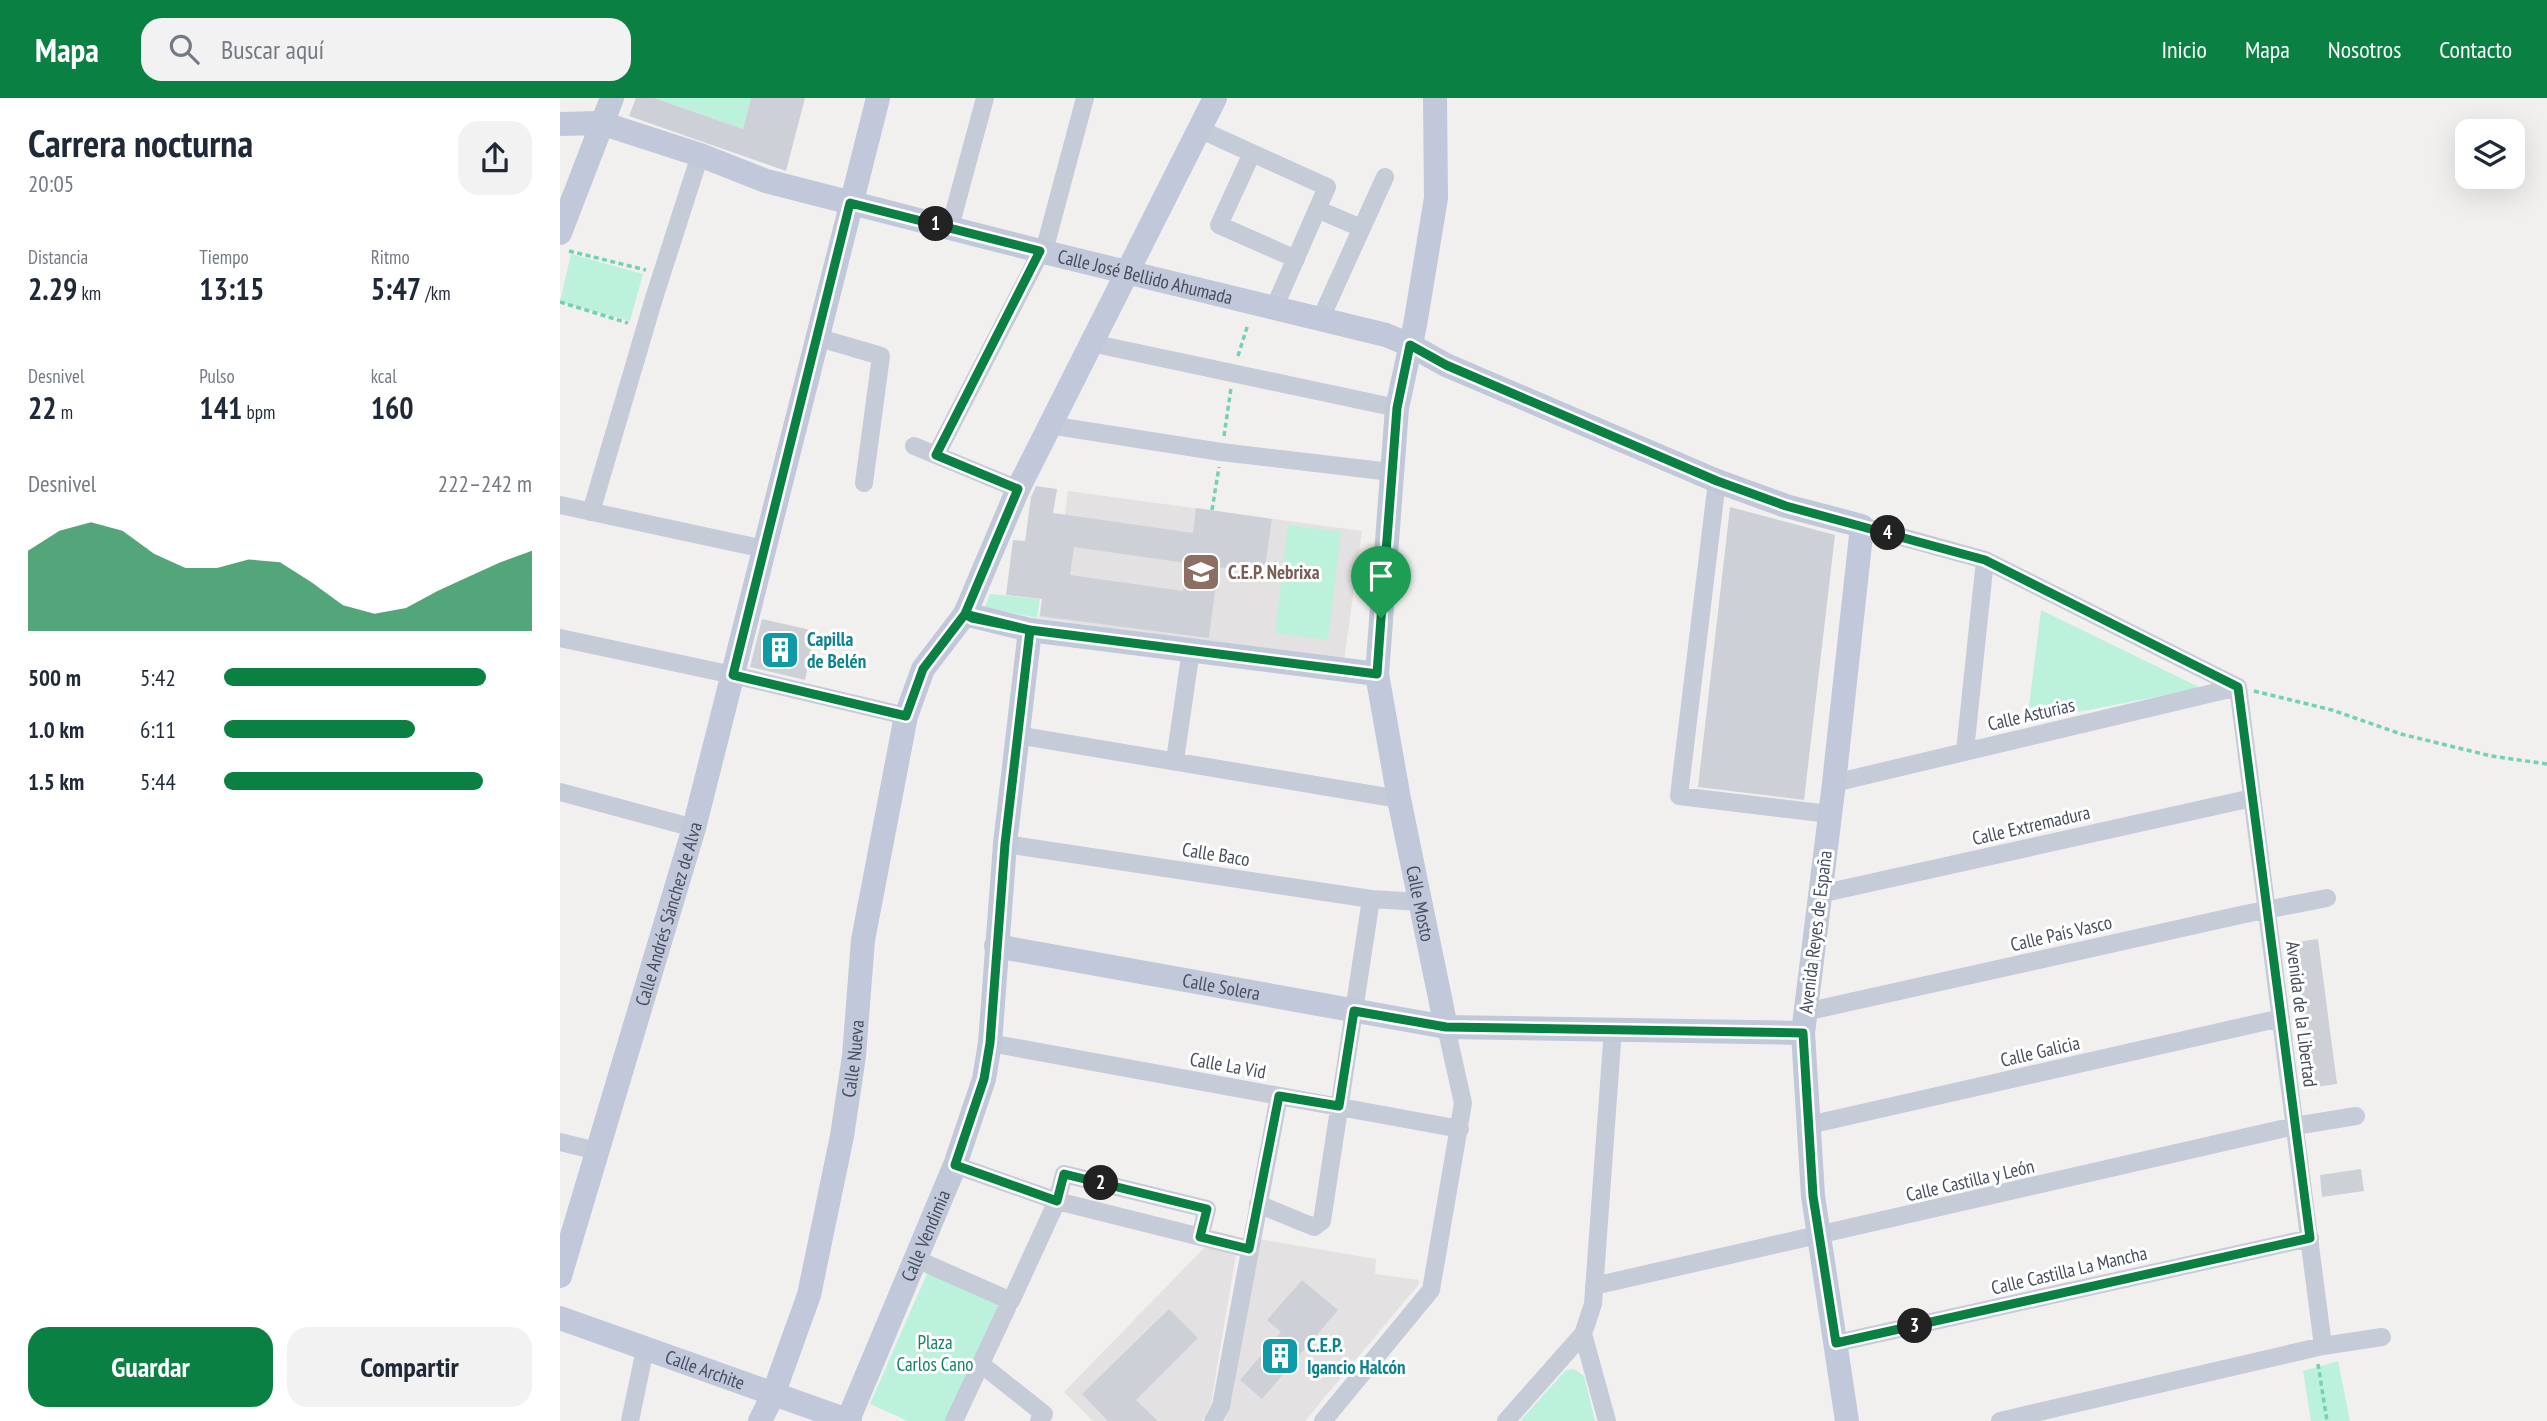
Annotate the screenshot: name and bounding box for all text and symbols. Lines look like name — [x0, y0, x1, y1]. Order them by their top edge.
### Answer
search box — [141, 18, 631, 81]
text: Mapa — [35, 28, 99, 71]
icon: search — [165, 30, 203, 68]
text: Buscar aquí — [221, 33, 324, 66]
text: Inicio — [2161, 34, 2207, 65]
text: Mapa — [2245, 34, 2290, 65]
text: Nosotros — [2328, 34, 2401, 65]
text: Contacto — [2439, 34, 2512, 65]
text: Carrera nocturna — [28, 118, 253, 167]
map controls — [2455, 119, 2525, 189]
button: layers — [2455, 119, 2525, 189]
button: share — [458, 121, 532, 195]
text: 20:05 — [28, 169, 74, 198]
pin: 1 — [918, 206, 954, 242]
text: 1 — [931, 211, 940, 235]
street label: Calle José Bellido Ahumada — [1055, 244, 1235, 309]
text: Distancia — [28, 245, 88, 269]
text: Tiempo — [199, 245, 249, 269]
text: Ritmo — [371, 245, 410, 269]
text: 2.29 — [28, 269, 77, 308]
text: 13:15 — [199, 269, 264, 308]
text: 5:47 — [371, 269, 421, 308]
text: km — [77, 281, 101, 305]
text: /km — [421, 281, 451, 305]
text: Desnivel — [28, 364, 84, 388]
text: Pulso — [199, 364, 235, 388]
text: kcal — [371, 364, 397, 388]
text: 22 — [28, 388, 57, 427]
text: 141 — [199, 388, 242, 427]
text: 160 — [371, 388, 414, 427]
text: m — [57, 400, 73, 424]
text: bpm — [242, 400, 275, 424]
text: Desnivel — [28, 469, 96, 498]
text: 222–242 m — [438, 469, 532, 498]
pin: 4 — [1870, 516, 1906, 550]
text: 4 — [1883, 520, 1892, 544]
pin — [1351, 546, 1411, 618]
school or university icon: C.E.P. Nebrixa — [1180, 551, 1222, 593]
icon: arrive — [1362, 557, 1400, 595]
place label: C.E.P. Nebrixa — [1228, 560, 1320, 584]
place label: Capilla de Belén — [807, 627, 866, 673]
building icon: Capilla de Belén — [759, 629, 801, 671]
text: 500 m — [28, 663, 81, 692]
text: 5:42 — [140, 663, 176, 692]
street label: Calle Asturias — [1985, 692, 2077, 736]
text: 1.0 km — [28, 715, 84, 744]
text: 6:11 — [140, 715, 176, 744]
text: 1.5 km — [28, 767, 84, 796]
text: 5:44 — [140, 767, 176, 796]
street label: Calle Extremadura — [1970, 800, 2092, 850]
street label: Calle Andrés Sánchez de Alva — [629, 819, 707, 1009]
street label: Calle Baco — [1181, 837, 1251, 871]
street label: Avenida Reyes de España — [1793, 849, 1837, 1015]
street label: Calle Mosto — [1401, 863, 1440, 944]
street label: Calle País Vasco — [2008, 910, 2114, 956]
street label: Avenida de la Libertad — [2281, 940, 2323, 1088]
street label: Calle Solera — [1181, 968, 1262, 1005]
street label: Calle Nueva — [836, 1019, 869, 1099]
street label: Calle Galicia — [1998, 1030, 2082, 1072]
street label: Calle La Vid — [1188, 1047, 1268, 1083]
street label: Calle Castilla y León — [1904, 1154, 2036, 1206]
pin: 2 — [1084, 1166, 1118, 1200]
text: 2 — [1096, 1170, 1105, 1194]
street label: Calle Vendimia — [896, 1186, 955, 1285]
street label: Calle Castilla La Mancha — [1989, 1240, 2149, 1300]
pin: 3 — [1898, 1308, 1932, 1344]
text: 3 — [1910, 1313, 1919, 1337]
button: Guardar — [28, 1327, 273, 1407]
button: Compartir — [287, 1327, 532, 1407]
park label: Plaza Carlos Cano — [897, 1330, 973, 1376]
place label: C.E.P. Igancio Halcón — [1307, 1333, 1406, 1379]
building icon: C.E.P. Igancio Halcón — [1259, 1335, 1301, 1377]
street label: Calle Archite — [662, 1344, 748, 1395]

